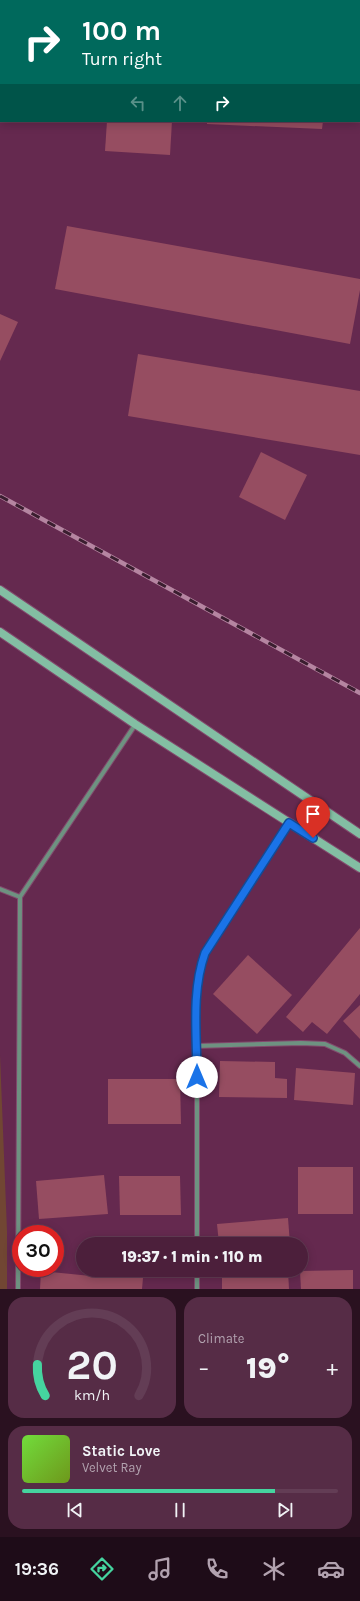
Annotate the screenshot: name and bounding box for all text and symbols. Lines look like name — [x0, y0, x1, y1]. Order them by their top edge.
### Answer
text: 100 m — [82, 14, 161, 47]
icon: right — [16, 16, 68, 68]
text: Turn right — [82, 48, 162, 70]
icon: left — [127, 92, 149, 114]
icon: ahead — [169, 92, 191, 114]
icon: right — [211, 92, 233, 114]
pin — [296, 797, 330, 838]
icon: arrive — [302, 803, 324, 825]
position arrow — [176, 1056, 218, 1098]
speed limit sign: 30 — [12, 1225, 64, 1277]
text: 19:37 · 1 min · 110 m — [122, 1248, 262, 1266]
text: Climate — [198, 1331, 244, 1346]
text: 20 — [66, 1340, 118, 1388]
text: 19° — [246, 1350, 290, 1386]
text: − — [198, 1355, 210, 1381]
text: + — [326, 1355, 338, 1381]
text: km/h — [74, 1386, 110, 1403]
text: Static Love — [82, 1442, 160, 1460]
text: Velvet Ray — [82, 1460, 142, 1475]
icon: previous — [64, 1499, 86, 1521]
icon: pause — [169, 1499, 191, 1521]
icon: next — [274, 1499, 296, 1521]
icon: directions — [88, 1555, 116, 1583]
icon: music — [146, 1555, 174, 1583]
icon: phone — [203, 1555, 231, 1583]
icon: climate — [260, 1555, 288, 1583]
icon: car — [317, 1555, 345, 1583]
text: 19:36 — [15, 1558, 59, 1580]

